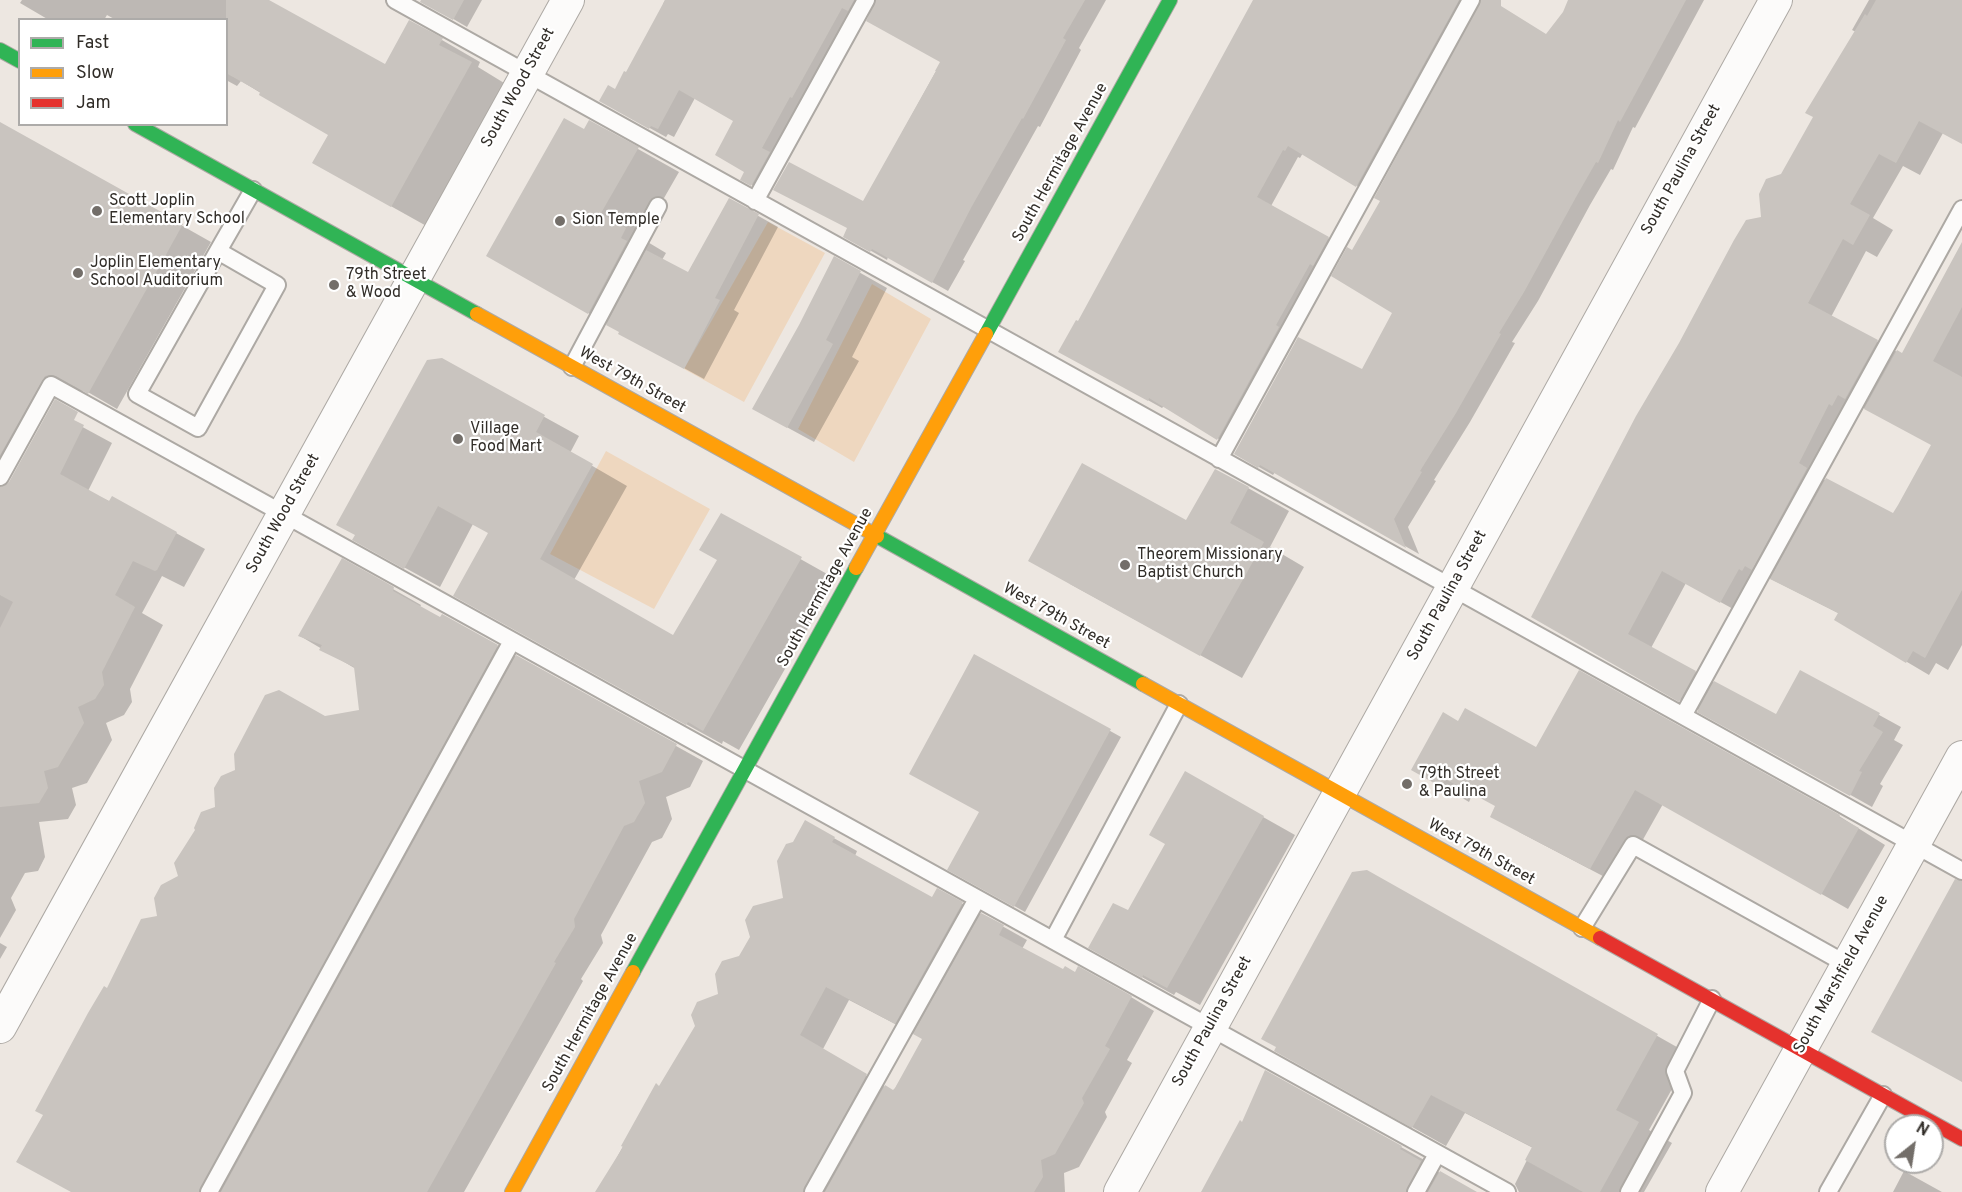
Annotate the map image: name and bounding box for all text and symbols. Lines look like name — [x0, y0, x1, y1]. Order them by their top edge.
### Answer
legend — [18, 18, 228, 126]
street label: South Wood Street — [478, 25, 560, 151]
text: Fast — [76, 32, 109, 55]
text: Slow — [76, 62, 114, 85]
street label: South Hermitage Avenue — [1009, 80, 1113, 246]
text: Jam — [76, 92, 111, 115]
street label: South Paulina Street — [1638, 101, 1726, 239]
place label: Scott Joplin Elementary School — [109, 192, 245, 230]
marker: Scott Joplin Elementary School — [90, 204, 104, 218]
place label: Sion Temple — [572, 211, 660, 231]
marker: Sion Temple — [553, 214, 567, 228]
place label: Joplin Elementary School Auditorium — [90, 254, 223, 292]
marker: Joplin Elementary School Auditorium — [71, 266, 85, 280]
place label: 79th Street & Wood — [346, 266, 426, 304]
marker: 79th Street & Wood — [327, 278, 341, 292]
street label: West 79th Street — [575, 344, 689, 418]
place label: Village Food Mart — [470, 420, 542, 458]
marker: Village Food Mart — [451, 432, 465, 446]
street label: South Wood Street — [243, 451, 325, 577]
street label: South Hermitage Avenue — [774, 505, 878, 671]
street label: South Paulina Street — [1404, 527, 1492, 665]
place label: Theorem Missionary Baptist Church — [1137, 546, 1283, 584]
marker: Theorem Missionary Baptist Church — [1118, 558, 1132, 572]
street label: West 79th Street — [999, 580, 1113, 654]
place label: 79th Street & Paulina — [1419, 765, 1499, 803]
marker: 79th Street & Paulina — [1400, 777, 1414, 791]
street label: West 79th Street — [1424, 816, 1538, 890]
street label: South Marshfield Avenue — [1791, 893, 1893, 1057]
street label: South Hermitage Avenue — [539, 930, 643, 1096]
street label: South Paulina Street — [1169, 953, 1257, 1091]
north arrow — [1884, 1114, 1944, 1174]
text: N — [1912, 1119, 1932, 1142]

